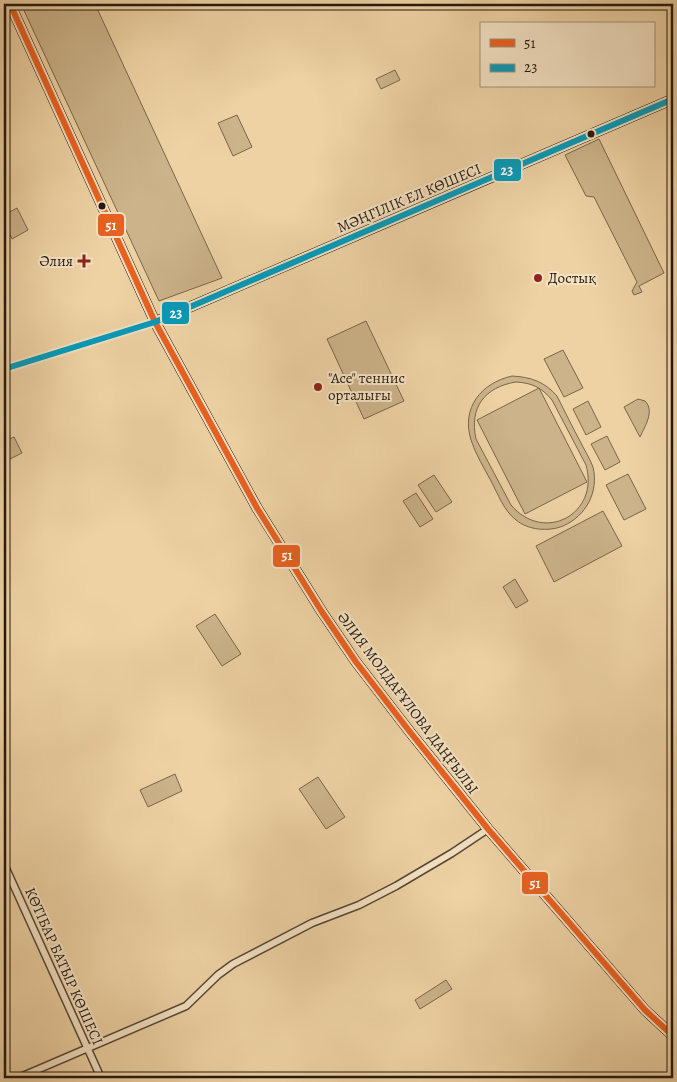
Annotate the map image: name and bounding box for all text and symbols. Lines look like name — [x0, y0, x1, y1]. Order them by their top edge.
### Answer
legend — [480, 22, 654, 88]
text: 51 — [524, 33, 536, 53]
text: 23 — [524, 57, 537, 77]
unlabelled marker — [586, 129, 596, 139]
line badge: 23 — [493, 158, 522, 182]
street label: МӘҢГІЛІК ЕЛ КӨШЕСІ — [334, 159, 484, 237]
text: 23 — [501, 161, 513, 180]
unlabelled marker — [97, 201, 107, 211]
line badge: 51 — [97, 213, 125, 237]
text: 51 — [106, 216, 117, 235]
place label: Әлия — [39, 251, 73, 271]
marker: Әлия — [77, 254, 91, 268]
place label: Достық — [548, 268, 596, 288]
marker: Достық — [532, 272, 544, 284]
line badge: 23 — [161, 301, 190, 325]
text: 23 — [170, 304, 182, 323]
place label: "Ace" теннис орталығы — [328, 368, 405, 405]
marker: "Ace" теннис орталығы — [312, 381, 324, 393]
line badge: 51 — [272, 544, 301, 568]
text: 51 — [282, 546, 293, 565]
street label: ӘЛИЯ МОЛДАҒҰЛОВА ДАҢҒЫЛЫ — [333, 608, 483, 798]
line badge: 51 — [521, 871, 549, 895]
text: 51 — [530, 874, 541, 893]
street label: КӨТІБАР БАТЫР КӨШЕСІ — [20, 884, 108, 1048]

